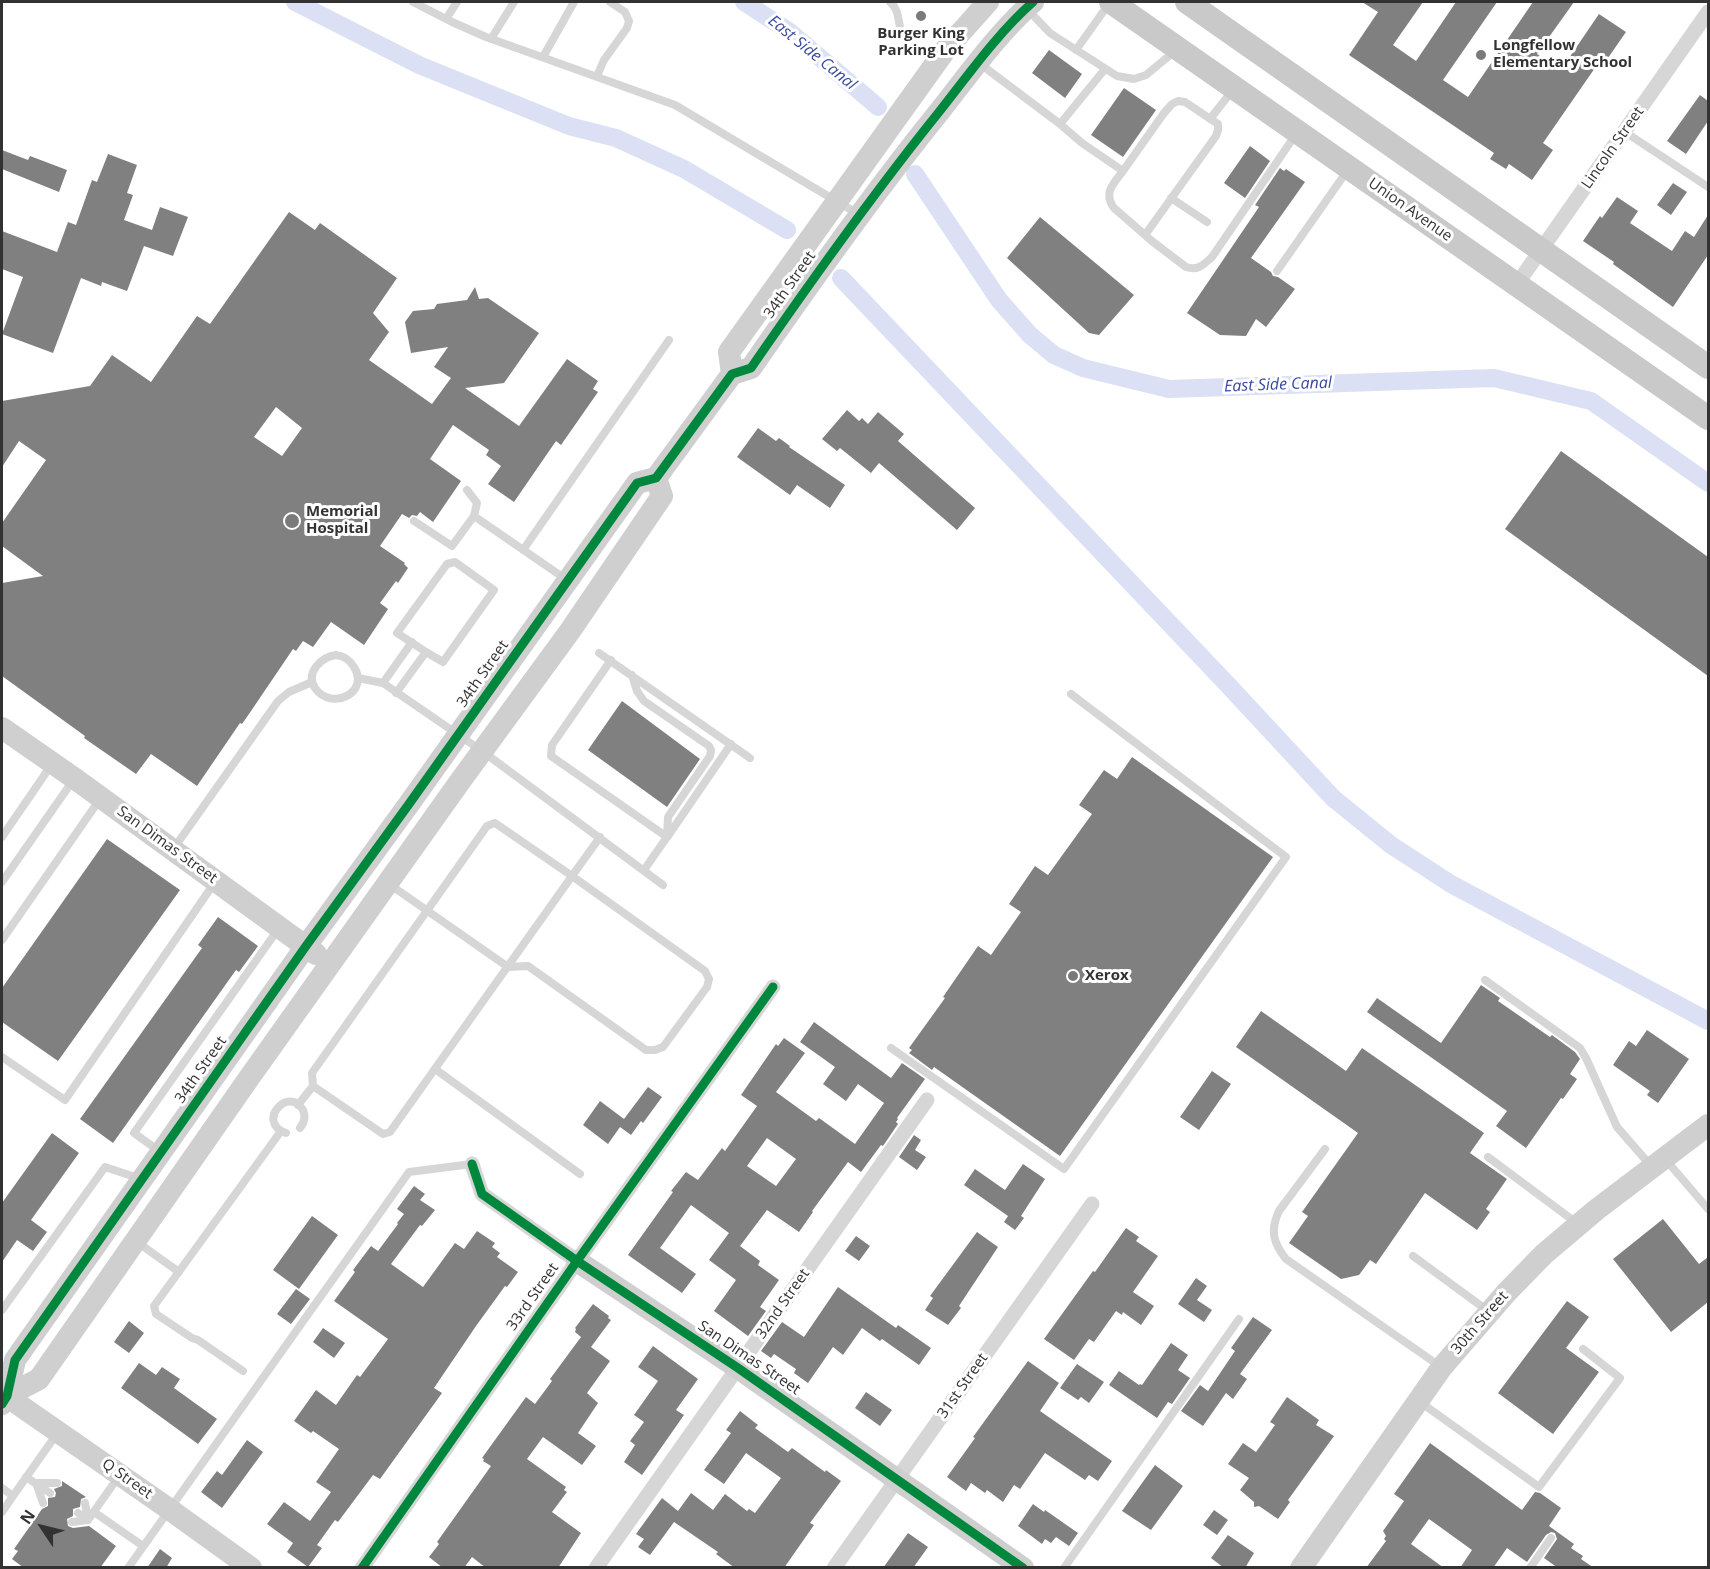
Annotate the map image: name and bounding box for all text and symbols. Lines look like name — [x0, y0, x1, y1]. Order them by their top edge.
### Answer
marker: Burger King Parking Lot — [914, 9, 928, 23]
water label: East Side Canal — [764, 12, 860, 94]
place label: Burger King Parking Lot — [877, 25, 965, 60]
place label: Longfellow Elementary School — [1493, 37, 1632, 72]
marker: Longfellow Elementary School — [1474, 48, 1488, 62]
street label: Lincoln Street — [1578, 104, 1648, 192]
street label: Union Avenue — [1365, 174, 1455, 246]
street label: 34th Street — [760, 248, 820, 322]
water label: East Side Canal — [1224, 374, 1332, 396]
place label: Memorial Hospital — [306, 503, 378, 538]
marker: Memorial Hospital — [283, 512, 301, 530]
street label: 34th Street — [453, 637, 513, 711]
street label: San Dimas Street — [113, 803, 221, 887]
place label: Xerox — [1085, 967, 1129, 985]
marker: Xerox — [1066, 969, 1080, 983]
street label: 34th Street — [171, 1033, 231, 1107]
street label: 33rd Street — [503, 1260, 563, 1334]
street label: 32nd Street — [752, 1266, 814, 1342]
street label: 30th Street — [1448, 1288, 1512, 1358]
street label: San Dimas Street — [694, 1317, 804, 1399]
street label: 31st Street — [934, 1350, 992, 1422]
street label: Q Street — [98, 1455, 156, 1503]
north arrow — [12, 1497, 72, 1557]
text: N — [15, 1505, 40, 1528]

